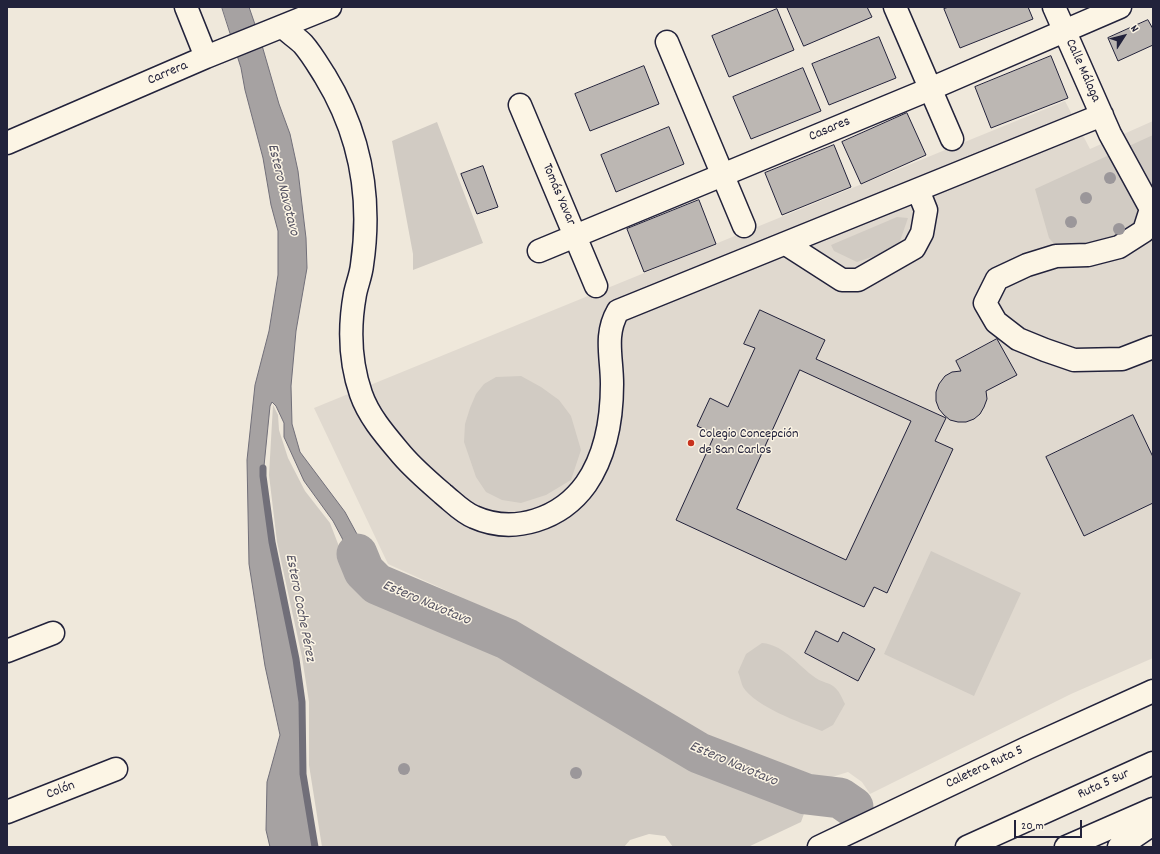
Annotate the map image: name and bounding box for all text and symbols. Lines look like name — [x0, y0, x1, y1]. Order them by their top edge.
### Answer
north arrow — [1104, 16, 1144, 56]
text: N — [1126, 22, 1142, 36]
street label: Calle Málaga — [1061, 37, 1103, 105]
street label: Carrera — [145, 58, 191, 90]
street label: Casares — [807, 114, 853, 146]
water label: Estero Navotavo — [262, 142, 302, 238]
street label: Tomás Yavar — [537, 162, 579, 228]
place label: Colegio Concepción de San Carlos — [699, 427, 799, 460]
marker: Colegio Concepción de San Carlos — [686, 438, 696, 448]
water label: Estero Coche Pérez — [280, 553, 318, 663]
water label: Estero Navotavo — [379, 577, 473, 631]
water label: Estero Navotavo — [686, 738, 780, 792]
street label: Caletera Ruta 5 — [944, 743, 1026, 793]
street label: Ruta 5 Sur — [1076, 766, 1132, 804]
street label: Colón — [44, 778, 78, 804]
scale bar — [1016, 812, 1084, 838]
text: 20 m — [1021, 818, 1044, 835]

